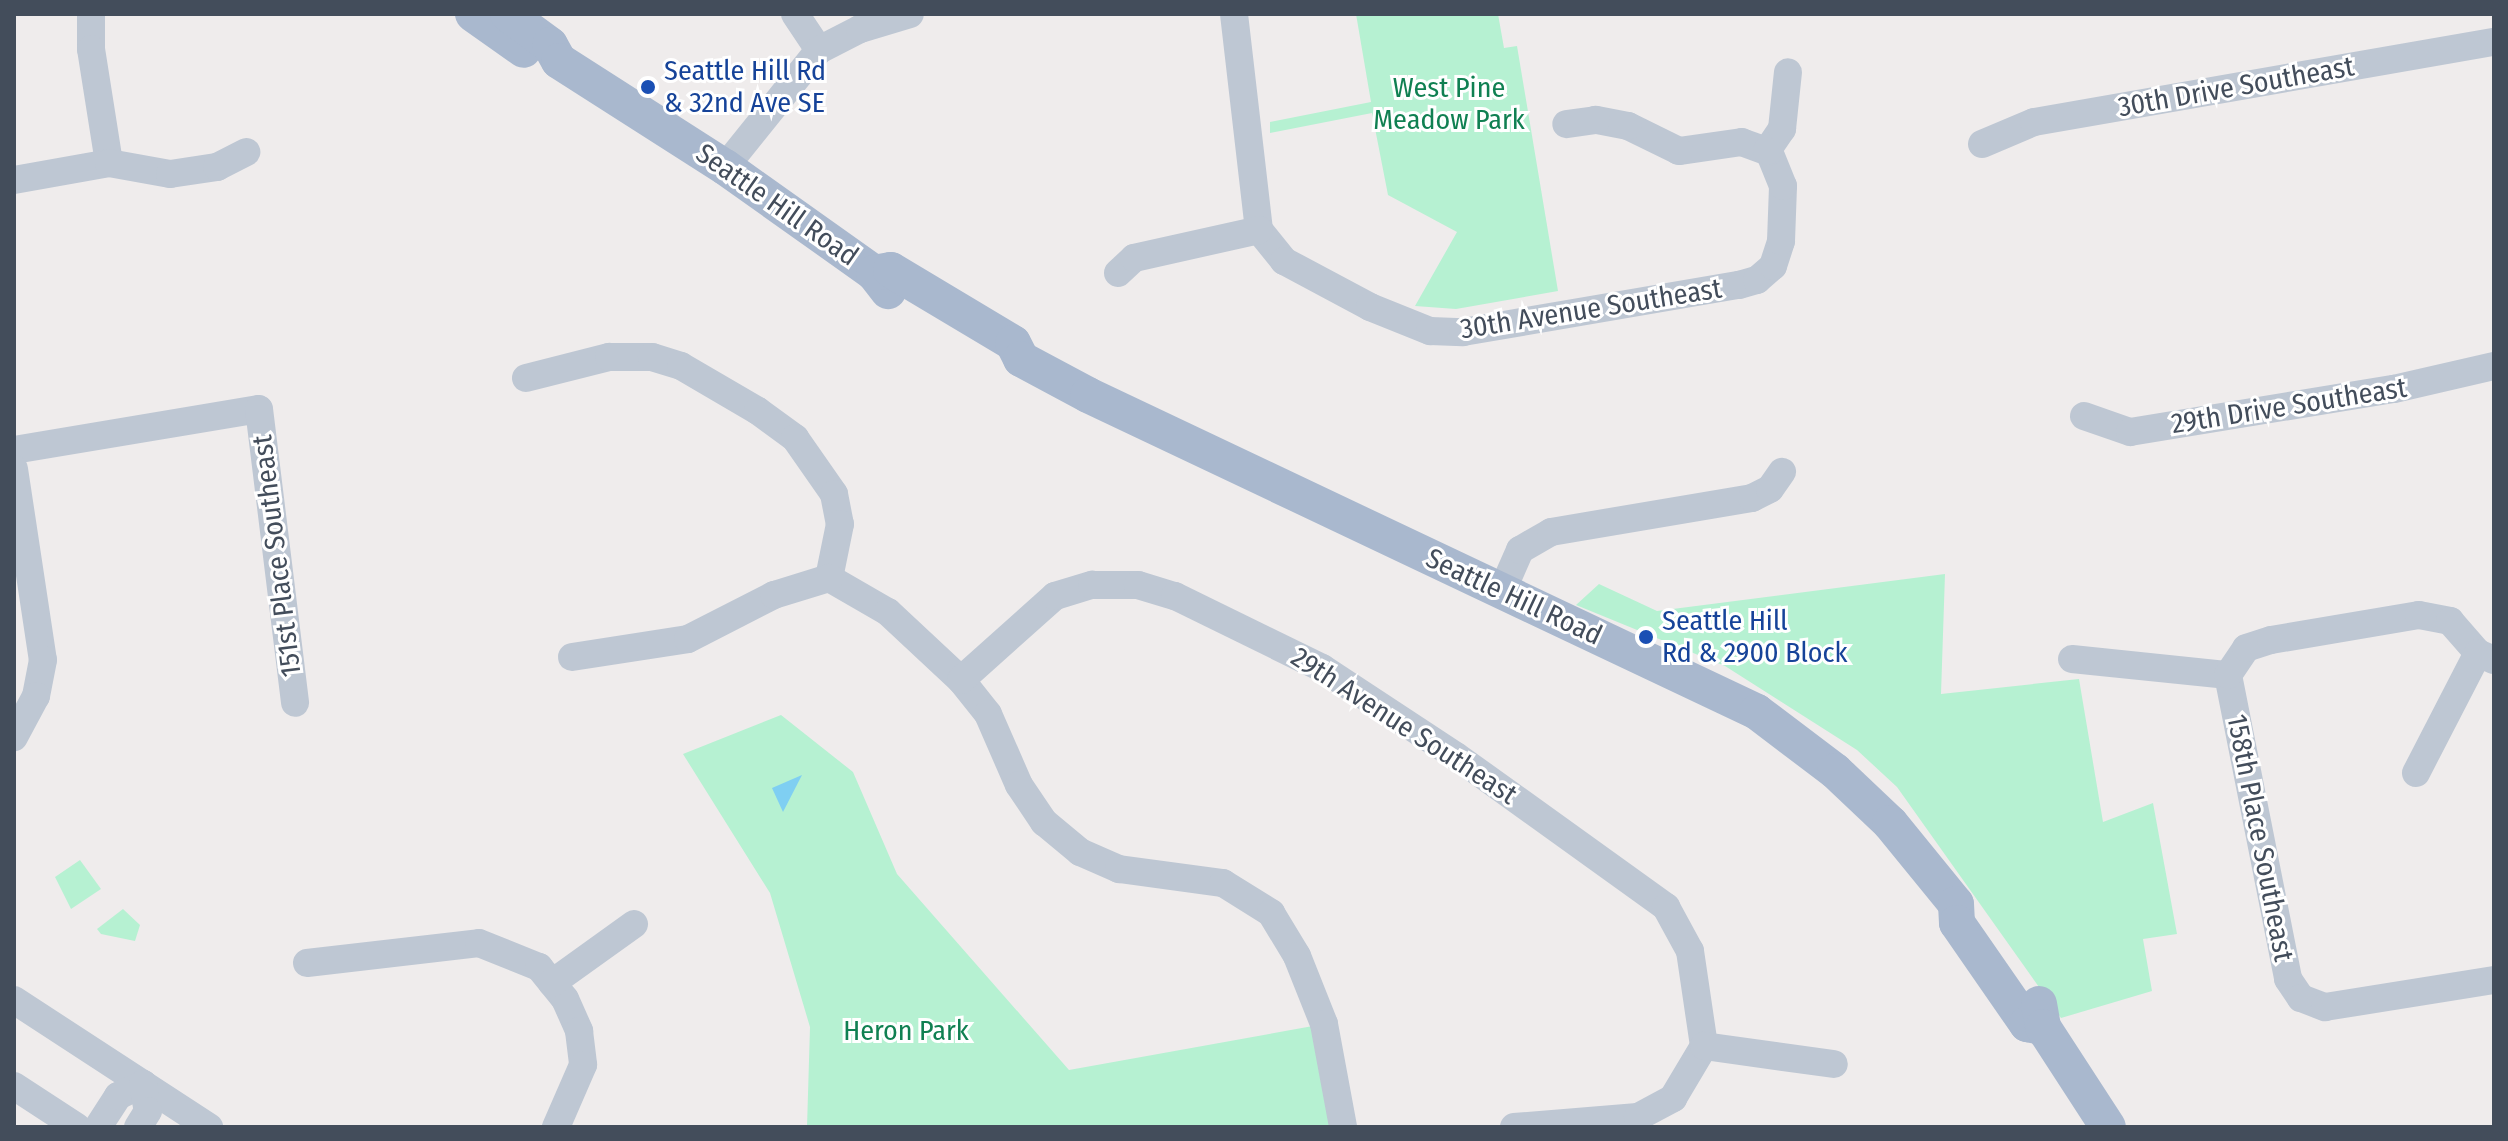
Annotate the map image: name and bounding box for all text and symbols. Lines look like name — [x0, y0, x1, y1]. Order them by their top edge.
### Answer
street label: 30th Drive Southeast — [2115, 50, 2357, 124]
place label: Seattle Hill Rd & 32nd Ave SE — [664, 54, 826, 120]
park label: West Pine Meadow Park — [1373, 71, 1525, 137]
marker: Seattle Hill Rd & 32nd Ave SE — [639, 78, 657, 96]
street label: Seattle Hill Road — [689, 137, 865, 273]
street label: 30th Avenue Southeast — [1458, 272, 1724, 346]
street label: 29th Drive Southeast — [2169, 371, 2409, 441]
street label: 151st Place Southeast — [245, 433, 309, 679]
street label: Seattle Hill Road — [1421, 542, 1607, 652]
place label: Seattle Hill Rd & 2900 Block — [1662, 604, 1847, 670]
marker: Seattle Hill Rd & 2900 Block — [1637, 628, 1655, 646]
street label: 29th Avenue Southeast — [1285, 640, 1523, 812]
street label: 158th Place Southeast — [2220, 712, 2300, 964]
park label: Heron Park — [843, 1014, 969, 1048]

